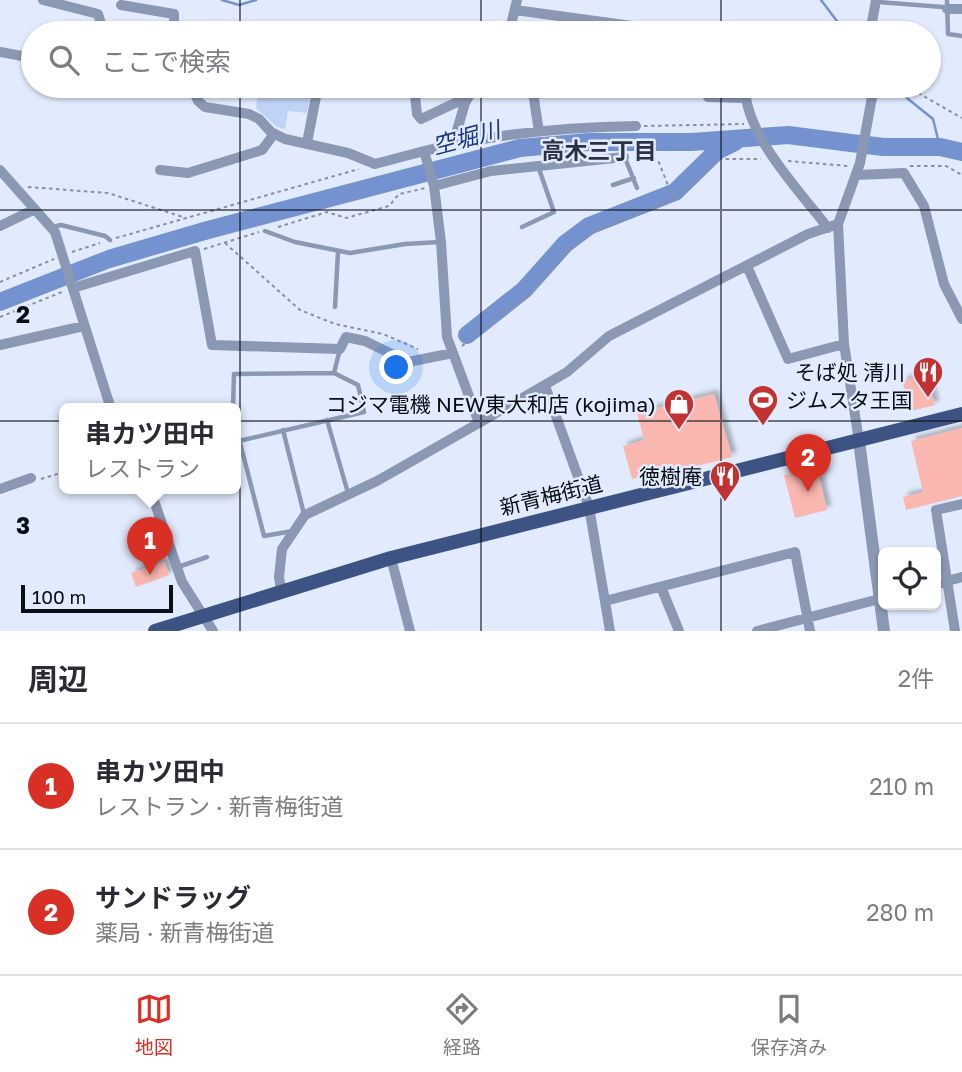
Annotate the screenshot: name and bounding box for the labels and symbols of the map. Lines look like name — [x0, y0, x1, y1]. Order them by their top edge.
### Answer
water label: 空堀川 — [429, 114, 506, 159]
district label: 高木三丁目 — [542, 136, 657, 164]
text: 2 — [16, 300, 30, 328]
your location — [379, 350, 413, 384]
restaurant icon: そば処 清川 — [911, 355, 945, 399]
place label: そば処 清川 — [795, 359, 905, 385]
sports icon: ジムスタ王国 — [746, 383, 780, 427]
shop icon: コジマ電機 NEW東大和店 (kojima) — [662, 387, 696, 431]
place label: ジムスタ王国 — [786, 387, 912, 413]
place label: コジマ電機 NEW東大和店 (kojima) — [326, 391, 656, 417]
pin: 2 — [785, 434, 831, 492]
restaurant icon: 徳樹庵 — [708, 459, 742, 503]
place label: 徳樹庵 — [639, 463, 702, 489]
street label: 新青梅街道 — [497, 470, 605, 520]
text: 3 — [16, 511, 30, 539]
pin: 1 — [127, 517, 173, 575]
scale bar — [21, 582, 173, 614]

